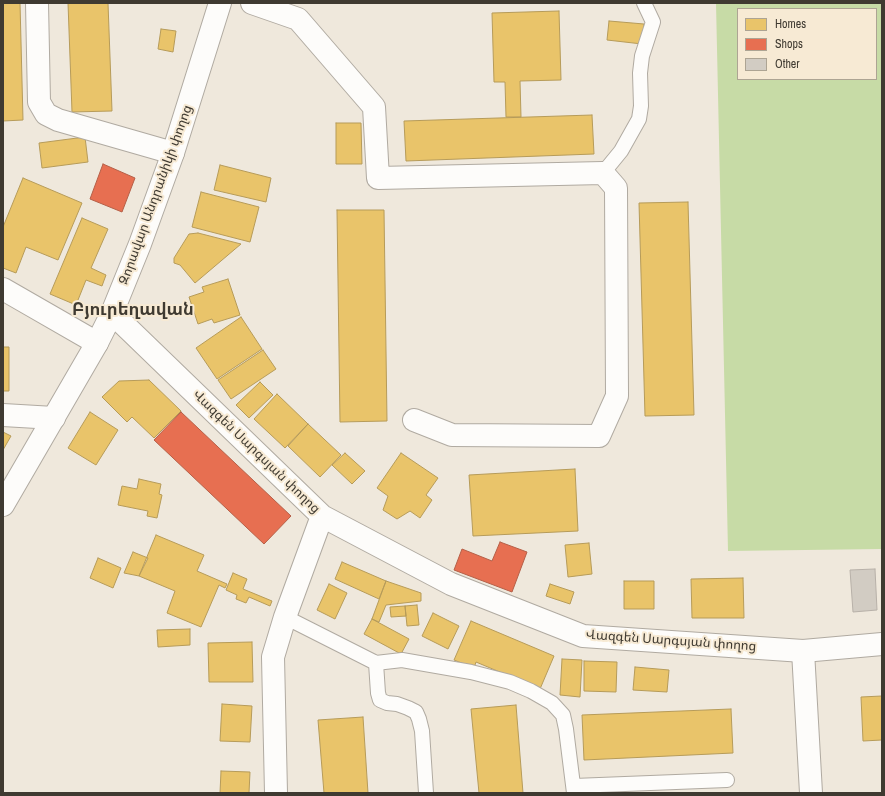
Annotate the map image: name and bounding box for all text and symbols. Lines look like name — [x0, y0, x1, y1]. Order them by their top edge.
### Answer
legend — [737, 8, 877, 80]
text: Homes — [775, 16, 806, 32]
text: Shops — [775, 36, 803, 52]
text: Other — [775, 56, 800, 72]
street label: Զորավար Անդրանիկի փողոց — [116, 103, 196, 287]
district label: Բյուրեղավան — [72, 300, 194, 320]
street label: Վազգեն Սարգսյան փողոց — [189, 387, 323, 517]
street label: Վազգեն Սարգսյան փողոց — [585, 627, 757, 655]

